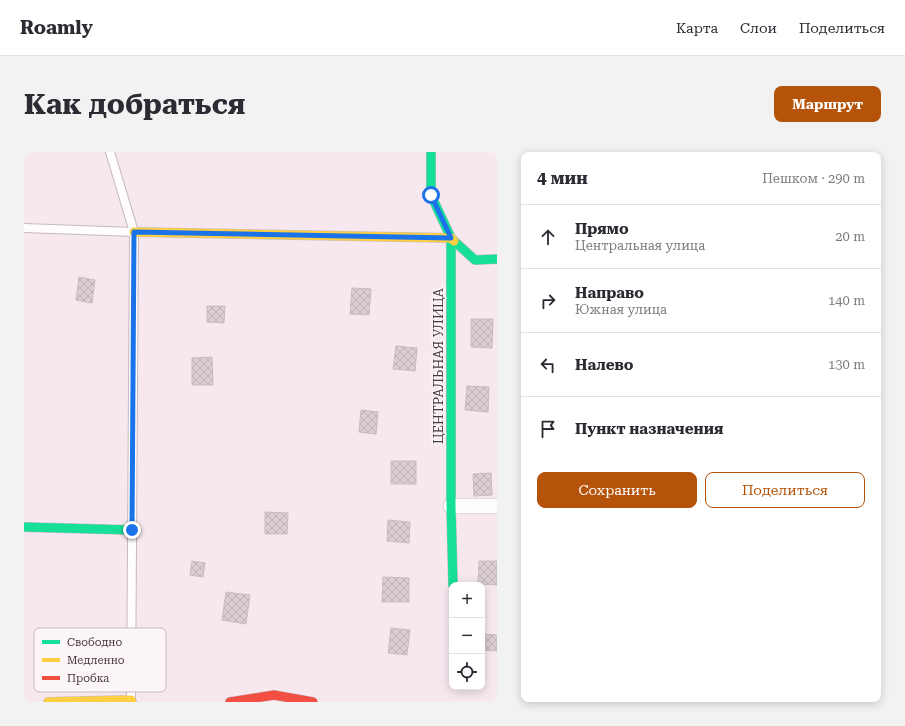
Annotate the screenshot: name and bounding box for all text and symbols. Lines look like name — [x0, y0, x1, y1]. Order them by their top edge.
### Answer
text: Roamly — [20, 16, 93, 39]
text: Карта — [676, 20, 718, 36]
text: Слои — [740, 20, 777, 36]
text: Поделиться — [799, 20, 885, 36]
button: Маршрут — [774, 86, 881, 122]
text: Как добраться — [24, 88, 245, 121]
text: 4 мин — [537, 168, 588, 188]
text: Пешком · 290 m — [762, 171, 865, 186]
route start — [422, 186, 440, 204]
text: Прямо — [575, 220, 629, 238]
icon: ahead — [537, 226, 559, 248]
text: 20 m — [835, 229, 865, 244]
text: Центральная улица — [575, 238, 705, 253]
text: Направо — [575, 284, 644, 302]
street label: ЦЕНТРАЛЬНАЯ УЛИЦА — [431, 288, 446, 444]
icon: right — [537, 290, 559, 312]
text: 140 m — [828, 293, 865, 308]
text: Южная улица — [575, 302, 667, 317]
icon: left — [537, 354, 559, 376]
text: Налево — [575, 356, 634, 374]
text: 130 m — [828, 357, 865, 372]
icon: arrive — [537, 418, 559, 440]
text: Пункт назначения — [575, 420, 723, 438]
button: Сохранить — [537, 472, 697, 508]
button: Поделиться — [705, 472, 865, 508]
route end — [123, 521, 141, 539]
map controls — [449, 582, 485, 690]
button: + — [449, 582, 485, 618]
button: − — [449, 618, 485, 654]
legend — [34, 628, 166, 692]
text: Свободно — [67, 636, 123, 649]
text: Медленно — [67, 654, 125, 667]
button: locate — [449, 654, 485, 690]
text: Пробка — [67, 672, 109, 685]

